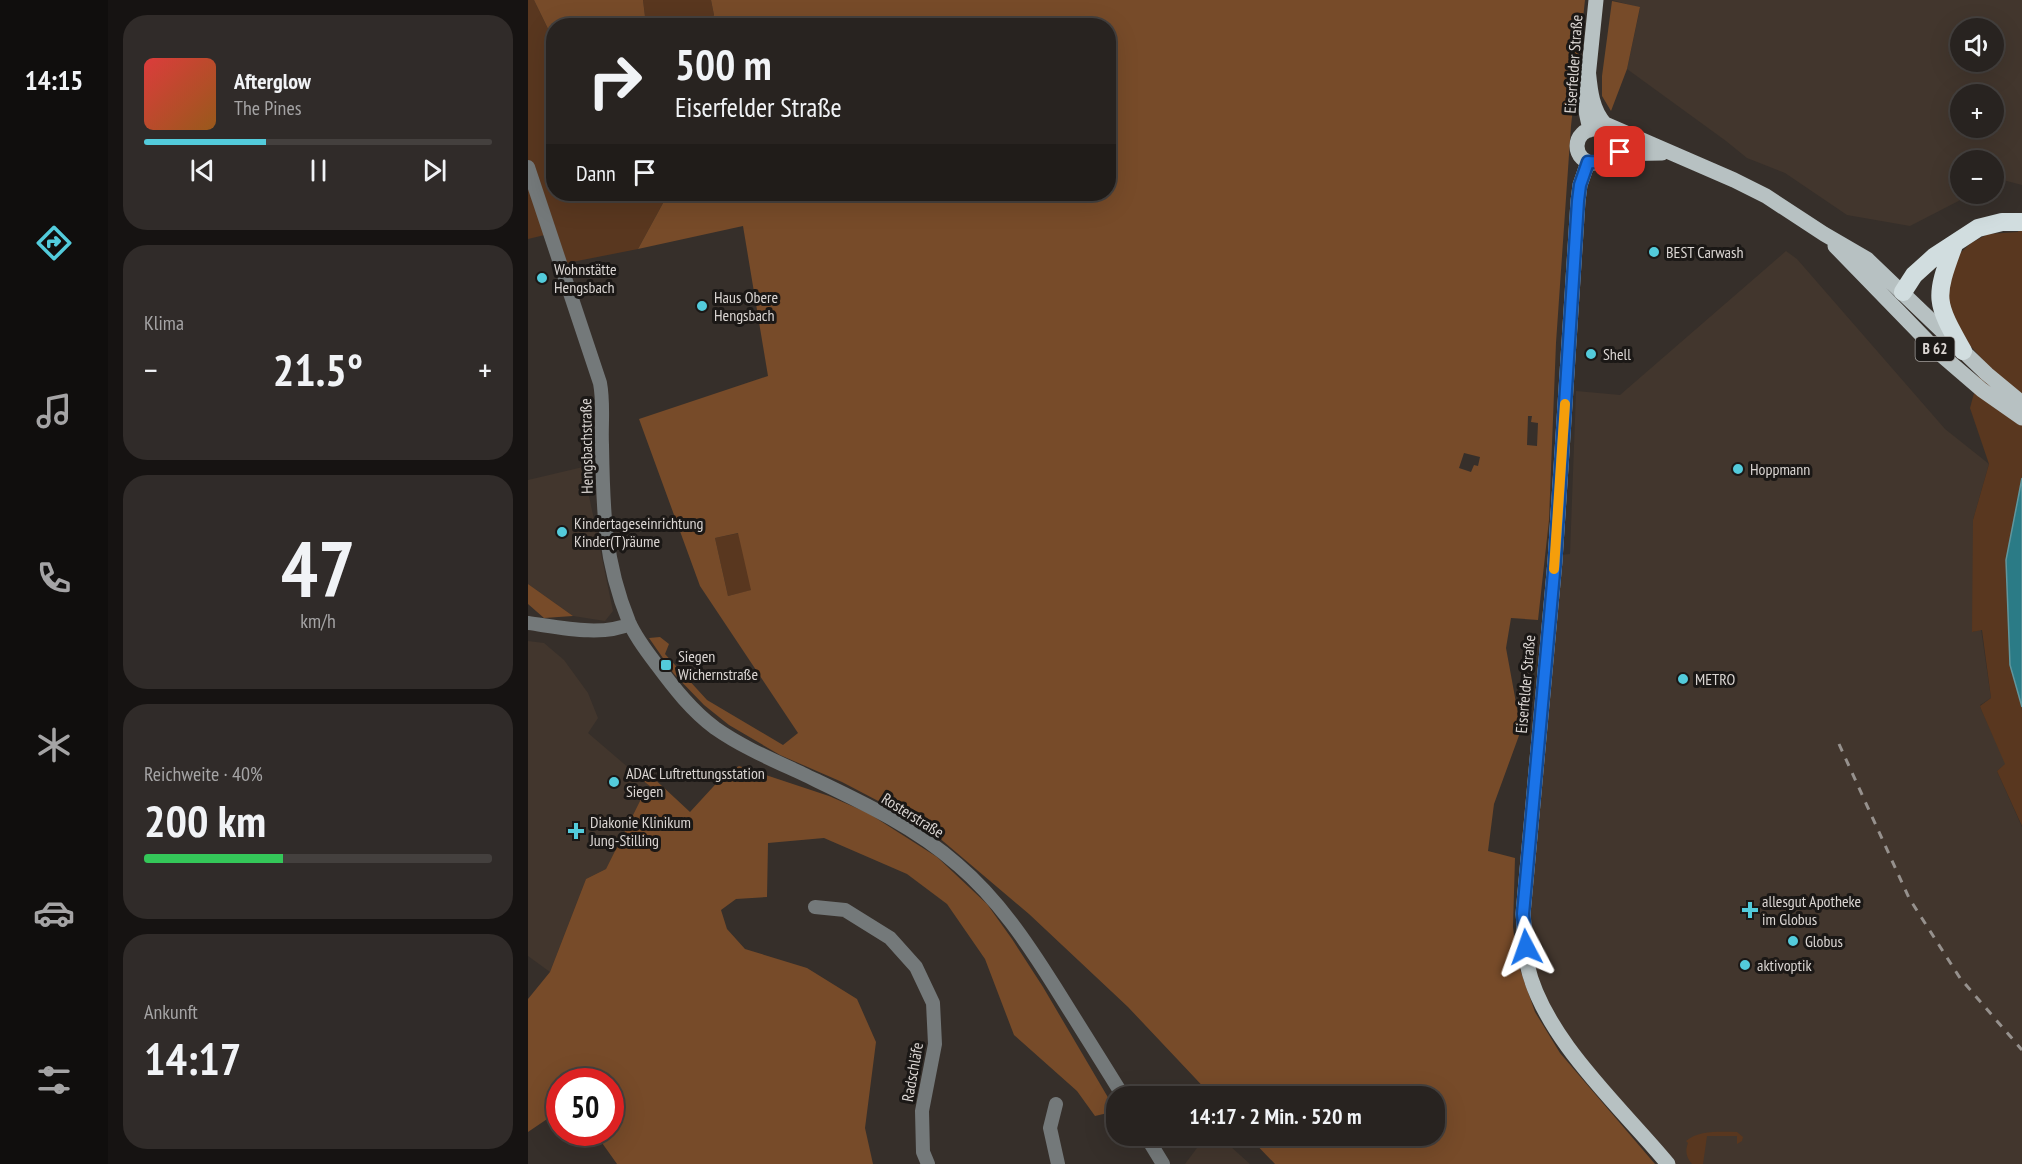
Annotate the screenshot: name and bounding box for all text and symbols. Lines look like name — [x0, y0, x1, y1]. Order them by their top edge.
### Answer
street label: Eiserfelder Straße — [1560, 14, 1586, 114]
map controls — [1950, 18, 2004, 204]
button: sound — [1950, 18, 2004, 72]
text: 500 m — [675, 37, 772, 92]
icon: right — [576, 42, 654, 120]
text: 14:15 — [25, 63, 83, 97]
text: Afterglow — [234, 67, 311, 95]
button: + — [1950, 84, 2004, 138]
text: Eiserfelder Straße — [675, 90, 842, 124]
text: The Pines — [234, 95, 301, 121]
pin — [1594, 126, 1645, 177]
icon: arrive — [1603, 135, 1636, 168]
button: − — [1950, 150, 2004, 204]
icon: previous — [186, 154, 219, 187]
icon: pause — [302, 154, 335, 187]
icon: next — [418, 154, 451, 187]
icon: arrive — [628, 156, 661, 189]
text: Dann — [576, 159, 616, 187]
icon: directions — [33, 222, 75, 264]
place label: BEST Carwash — [1666, 242, 1743, 262]
marker: BEST Carwash — [1647, 245, 1661, 259]
place label: Wohnstätte Hengsbach — [554, 259, 617, 297]
marker: Wohnstätte Hengsbach — [535, 271, 549, 285]
place label: Haus Obere Hengsbach — [714, 287, 778, 325]
marker: Haus Obere Hengsbach — [695, 299, 709, 313]
text: Klima — [144, 310, 184, 336]
road number: B 62 — [1916, 337, 1954, 361]
text: 21.5° — [273, 340, 363, 398]
place label: Shell — [1603, 344, 1631, 364]
marker: Shell — [1584, 347, 1598, 361]
text: − — [144, 348, 158, 391]
text: + — [478, 348, 492, 391]
icon: music — [33, 390, 75, 432]
street label: Hengsbachstraße — [575, 398, 597, 494]
place label: Hoppmann — [1750, 459, 1810, 479]
marker: Hoppmann — [1731, 462, 1745, 476]
place label: Kindertageseinrichtung Kinder(T)räume — [574, 513, 703, 551]
text: 47 — [281, 518, 355, 619]
marker: Kindertageseinrichtung Kinder(T)räume — [555, 525, 569, 539]
icon: phone — [33, 557, 75, 599]
text: km/h — [300, 608, 336, 634]
street label: Eiserfelder Straße — [1511, 634, 1539, 734]
place label: Siegen Wichernstraße — [678, 646, 758, 684]
marker: Siegen Wichernstraße — [659, 658, 673, 672]
place label: METRO — [1695, 669, 1735, 689]
marker: METRO — [1676, 672, 1690, 686]
icon: climate — [33, 724, 75, 766]
text: Reichweite · 40% — [144, 761, 263, 787]
place label: ADAC Luftrettungsstation Siegen — [626, 763, 765, 801]
marker: ADAC Luftrettungsstation Siegen — [607, 775, 621, 789]
street label: Rosterstraße — [878, 788, 948, 842]
text: 200 km — [144, 791, 266, 849]
place label: Diakonie Klinikum Jung-Stilling — [589, 812, 691, 850]
marker: Diakonie Klinikum Jung-Stilling — [567, 822, 585, 840]
place label: allesgut Apotheke im Globus — [1762, 891, 1861, 929]
icon: car — [33, 892, 75, 934]
marker: allesgut Apotheke im Globus — [1743, 903, 1757, 917]
position arrow — [1494, 915, 1558, 979]
place label: Globus — [1805, 931, 1843, 951]
marker: Globus — [1786, 934, 1800, 948]
place label: aktivoptik — [1757, 955, 1812, 975]
marker: aktivoptik — [1738, 958, 1752, 972]
text: Ankunft — [144, 999, 198, 1025]
text: 14:17 — [144, 1029, 241, 1087]
street label: Radschläfe — [897, 1041, 927, 1103]
icon: filters — [33, 1059, 75, 1101]
speed limit sign: 50 — [546, 1068, 624, 1146]
text: 14:17 · 2 Min. · 520 m — [1189, 1102, 1362, 1130]

